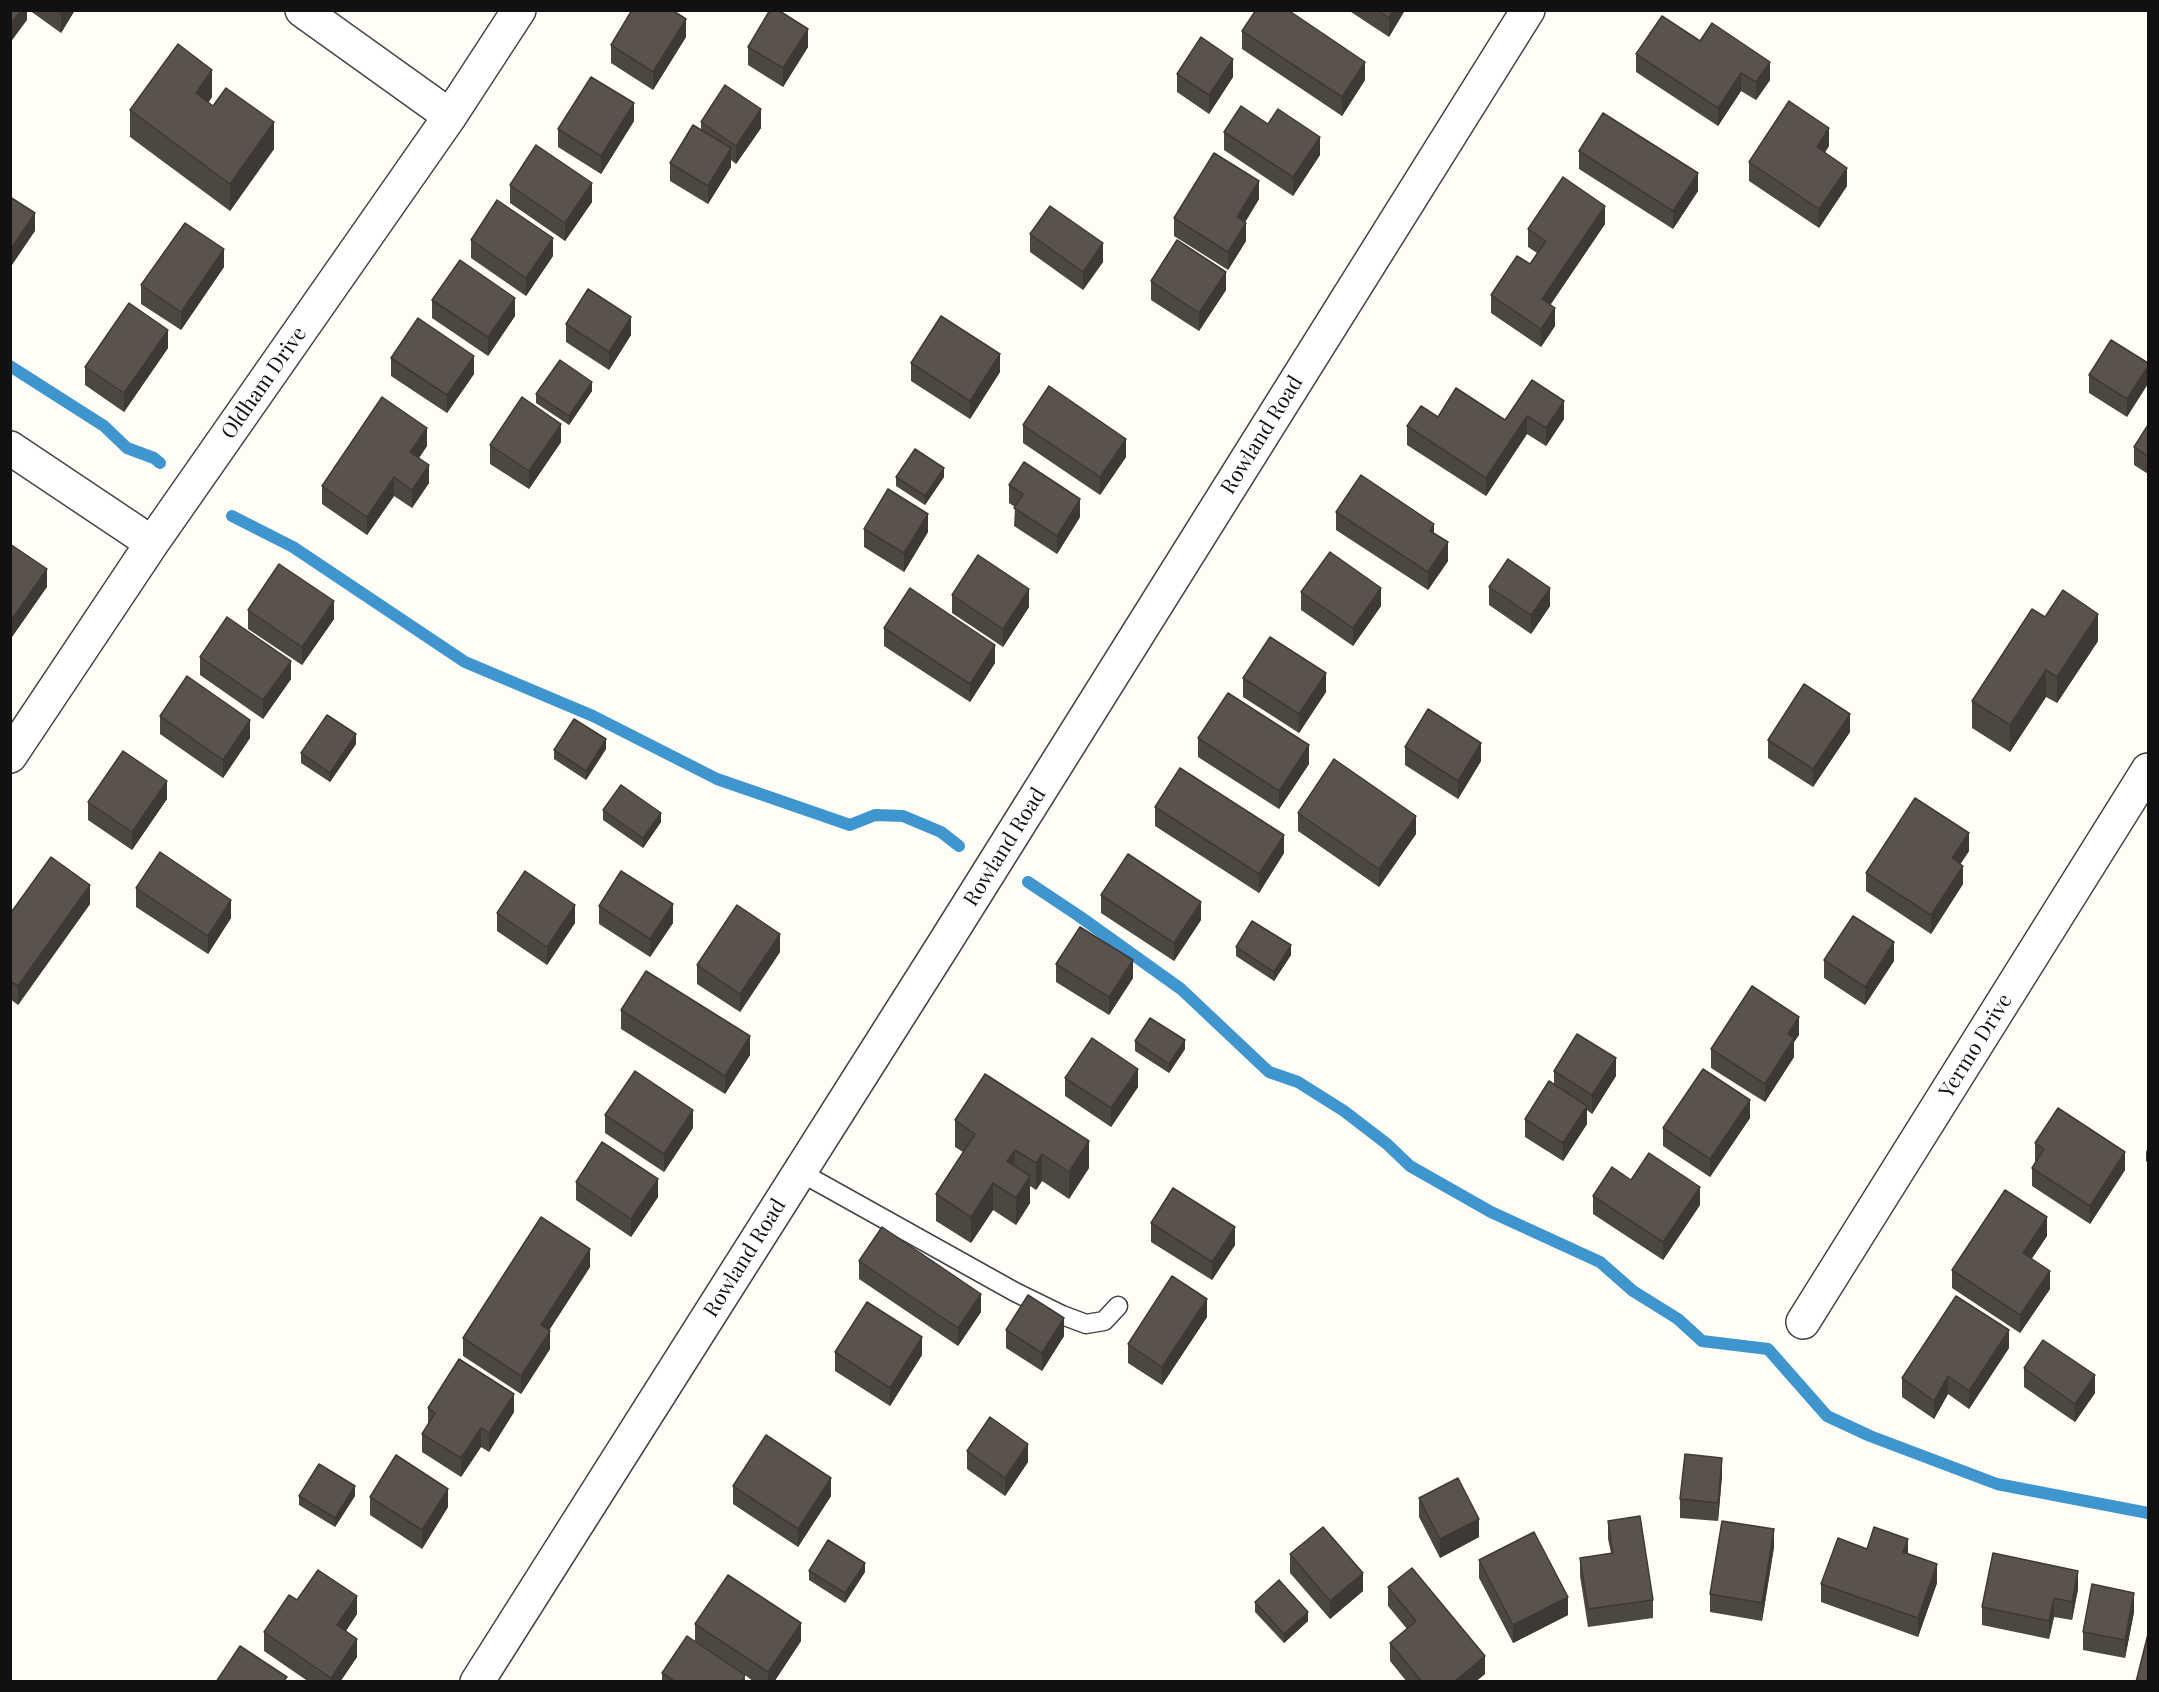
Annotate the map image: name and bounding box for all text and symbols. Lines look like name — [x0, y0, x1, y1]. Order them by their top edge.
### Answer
street label: Oldham Drive — [216, 322, 312, 444]
street label: Rowland Road — [1216, 371, 1308, 499]
street label: Rowland Road — [959, 783, 1051, 911]
street label: Yermo Drive — [1934, 989, 2018, 1103]
street label: Rowland Road — [699, 1194, 791, 1322]

